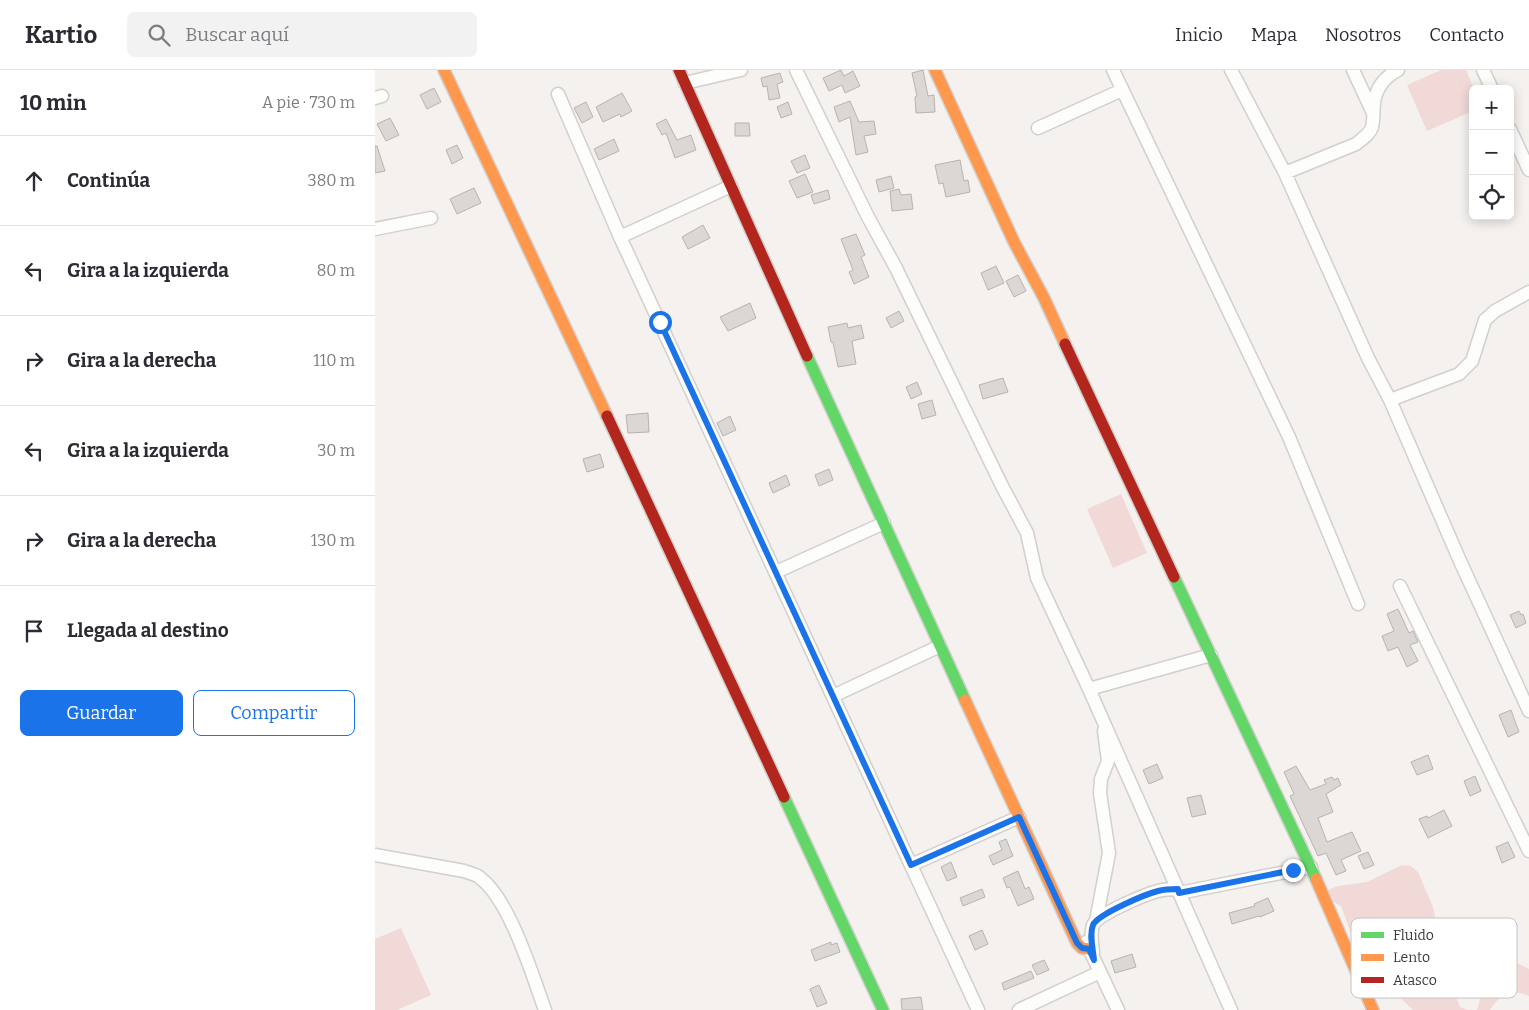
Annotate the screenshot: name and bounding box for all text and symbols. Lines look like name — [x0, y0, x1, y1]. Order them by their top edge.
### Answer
search box — [127, 12, 477, 57]
text: Kartio — [25, 21, 97, 49]
icon: search — [145, 21, 173, 49]
text: Buscar aquí — [185, 23, 289, 46]
text: Inicio — [1175, 24, 1223, 46]
text: Mapa — [1251, 24, 1297, 46]
text: Nosotros — [1325, 24, 1401, 46]
text: Contacto — [1429, 24, 1504, 46]
map controls — [1469, 85, 1514, 220]
button: + — [1469, 85, 1514, 130]
text: 10 min — [20, 90, 86, 116]
text: A pie · 730 m — [262, 93, 355, 112]
button: − — [1469, 130, 1514, 175]
icon: ahead — [20, 167, 48, 195]
text: Continúa — [67, 169, 150, 192]
text: 380 m — [308, 171, 355, 190]
button: locate — [1469, 175, 1514, 220]
icon: left — [20, 257, 48, 285]
text: Gira a la izquierda — [67, 259, 229, 282]
text: 80 m — [317, 261, 355, 280]
route start — [649, 311, 672, 334]
icon: right — [20, 347, 48, 375]
text: Gira a la derecha — [67, 349, 216, 372]
text: 110 m — [313, 351, 355, 370]
icon: left — [20, 437, 48, 465]
text: Gira a la izquierda — [67, 439, 229, 462]
text: 30 m — [317, 441, 355, 460]
icon: right — [20, 527, 48, 555]
text: Gira a la derecha — [67, 529, 216, 552]
text: 130 m — [311, 531, 355, 550]
icon: arrive — [20, 617, 48, 645]
text: Llegada al destino — [67, 619, 229, 642]
button: Guardar — [20, 690, 183, 736]
button: Compartir — [193, 690, 355, 736]
route end — [1282, 859, 1305, 882]
legend — [1351, 918, 1517, 998]
text: Fluido — [1393, 927, 1434, 944]
text: Lento — [1393, 949, 1430, 966]
text: Atasco — [1393, 972, 1437, 989]

